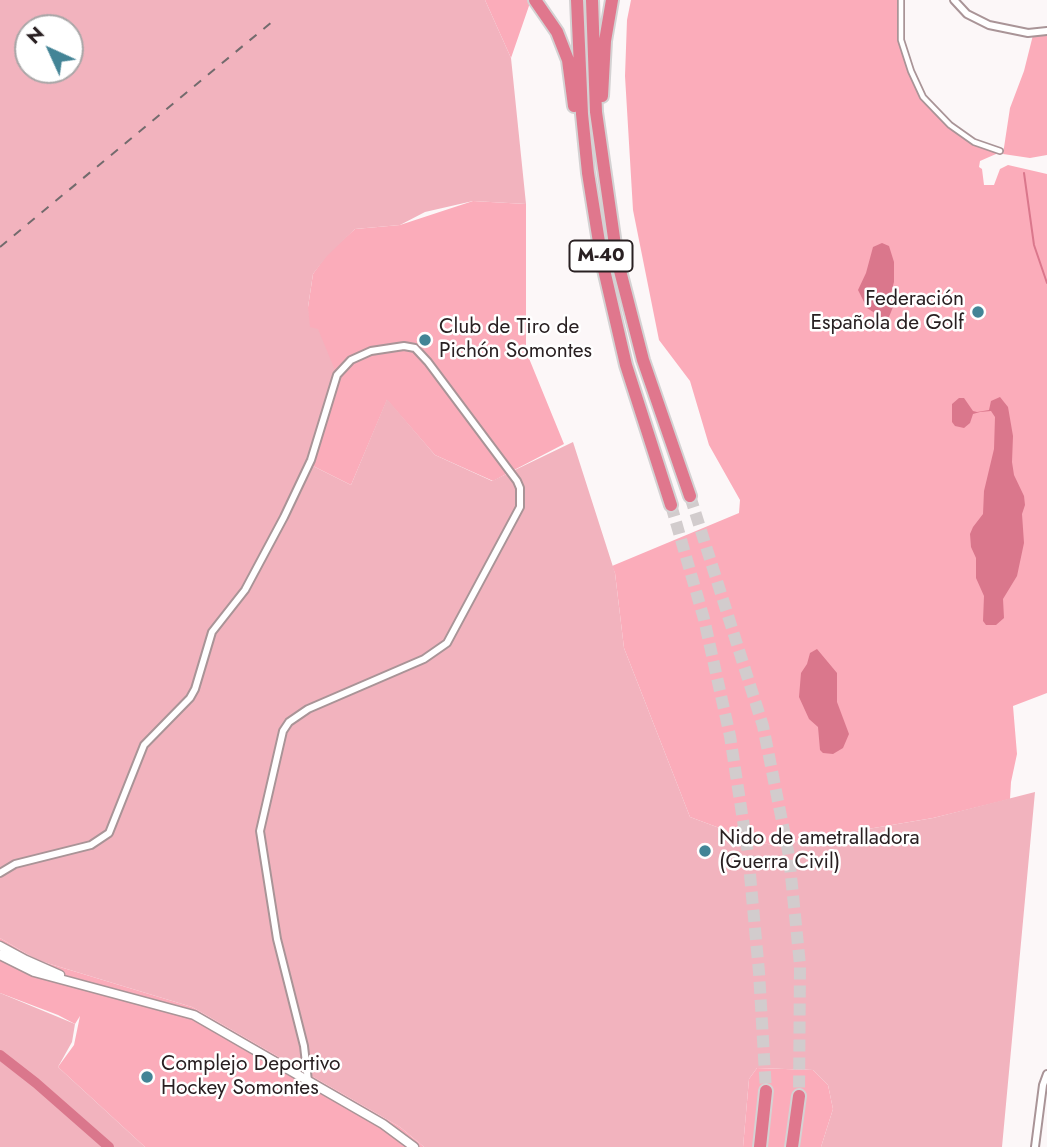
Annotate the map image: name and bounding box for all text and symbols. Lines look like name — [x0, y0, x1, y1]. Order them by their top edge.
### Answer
north arrow — [14, 14, 84, 84]
text: N — [20, 20, 50, 50]
road number: M-40 — [570, 240, 632, 272]
place label: Federación Española de Golf — [811, 287, 964, 337]
marker: Federación Española de Golf — [970, 304, 986, 320]
place label: Club de Tiro de Pichón Somontes — [439, 315, 592, 365]
marker: Club de Tiro de Pichón Somontes — [417, 332, 433, 348]
place label: Nido de ametralladora (Guerra Civil) — [719, 826, 920, 876]
marker: Nido de ametralladora (Guerra Civil) — [697, 843, 713, 859]
place label: Complejo Deportivo Hockey Somontes — [161, 1052, 340, 1102]
marker: Complejo Deportivo Hockey Somontes — [139, 1069, 155, 1085]

